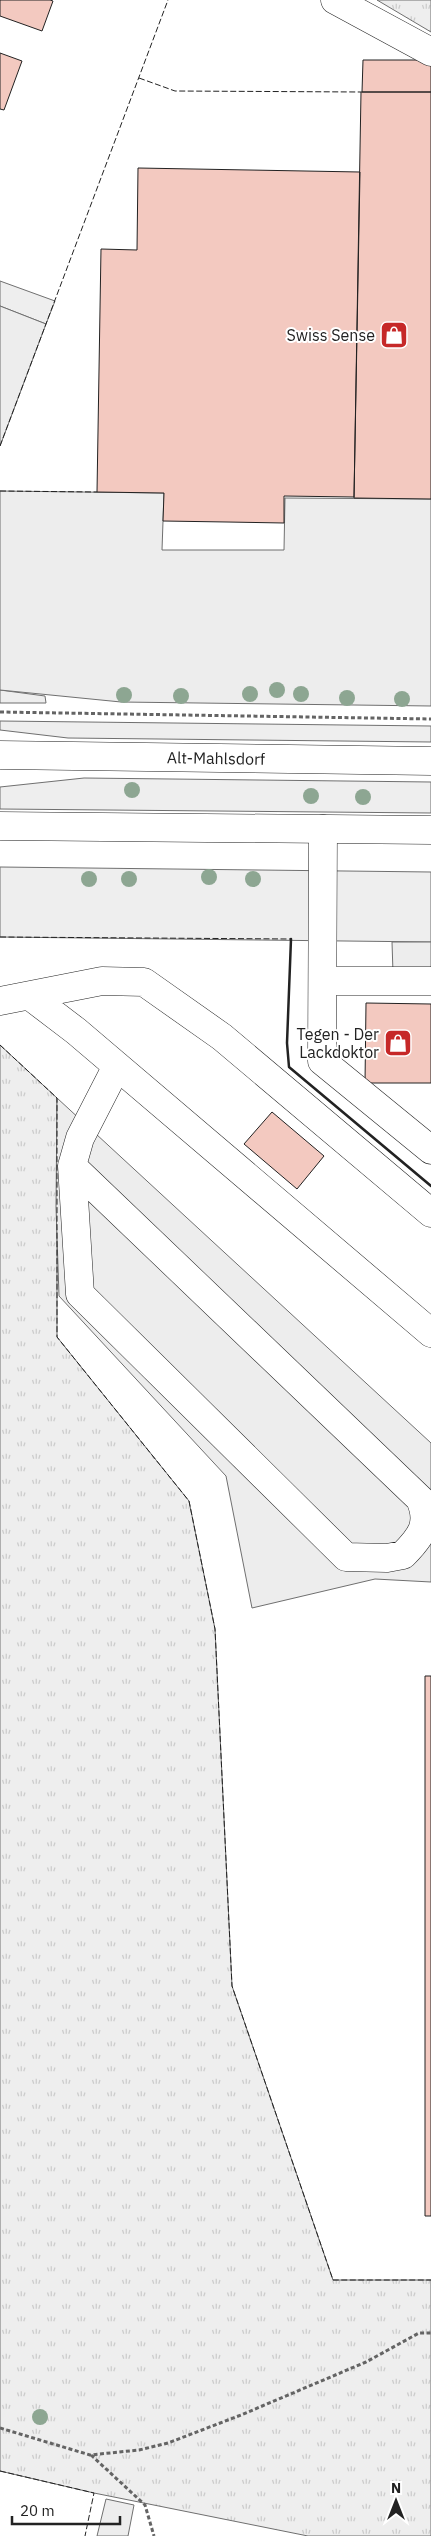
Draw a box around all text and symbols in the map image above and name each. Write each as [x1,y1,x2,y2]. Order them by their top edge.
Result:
shop icon: Swiss Sense [379,320,409,350]
place label: Swiss Sense [286,325,375,345]
street label: Alt-Mahlsdorf [167,747,265,769]
place label: Tegen - Der Lackdoktor [297,1024,379,1062]
shop icon: Tegen - Der Lackdoktor [383,1028,413,1058]
north arrow [371,2476,421,2526]
text: N [391,2479,401,2497]
scale bar [12,2494,120,2526]
text: 20 m [20,2501,55,2520]

